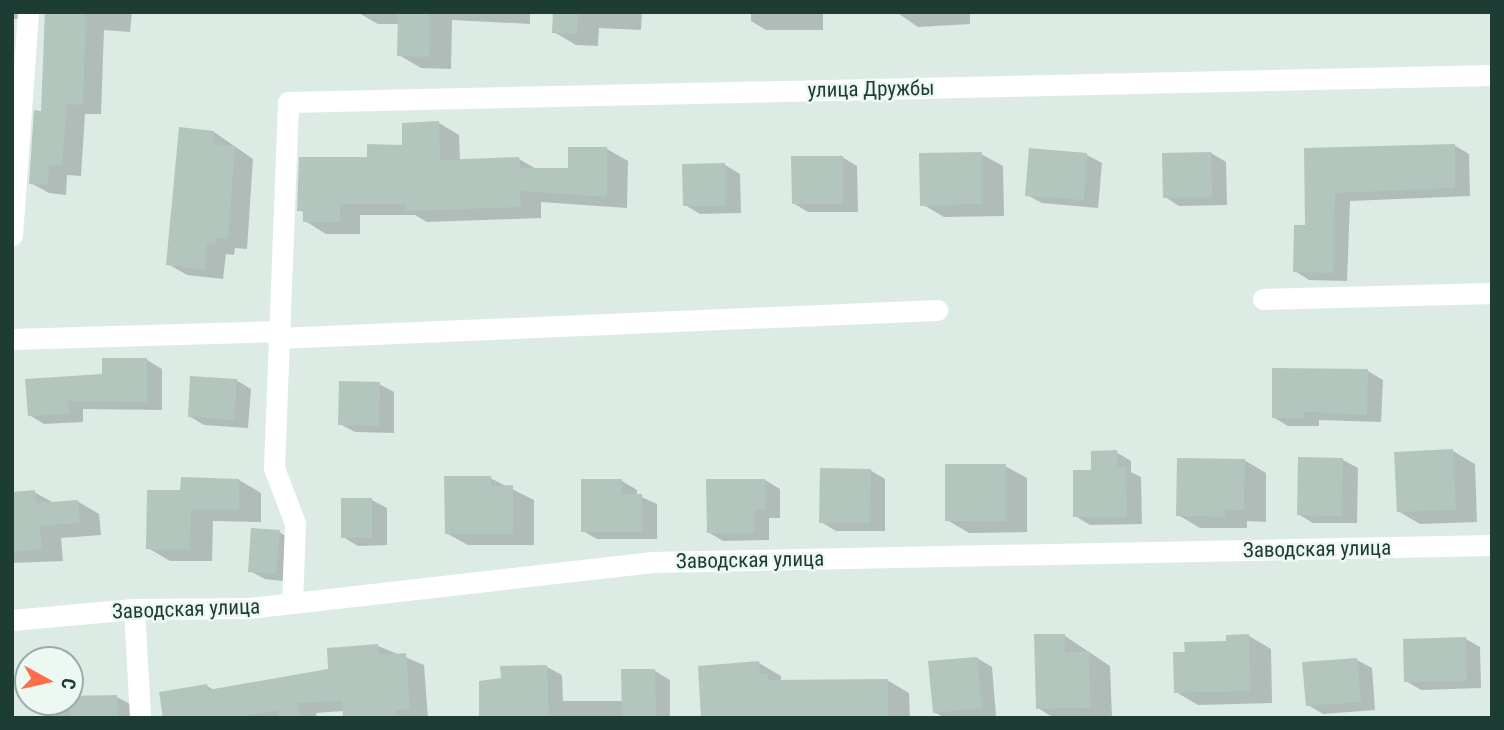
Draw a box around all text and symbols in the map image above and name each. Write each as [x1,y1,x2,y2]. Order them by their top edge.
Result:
street label: улица Дружбы [807,75,935,103]
street label: Заводская улица [1243,535,1391,563]
street label: Заводская улица [676,546,824,574]
street label: Заводская улица [112,594,260,624]
north arrow [14,646,84,716]
text: С [56,677,80,691]

